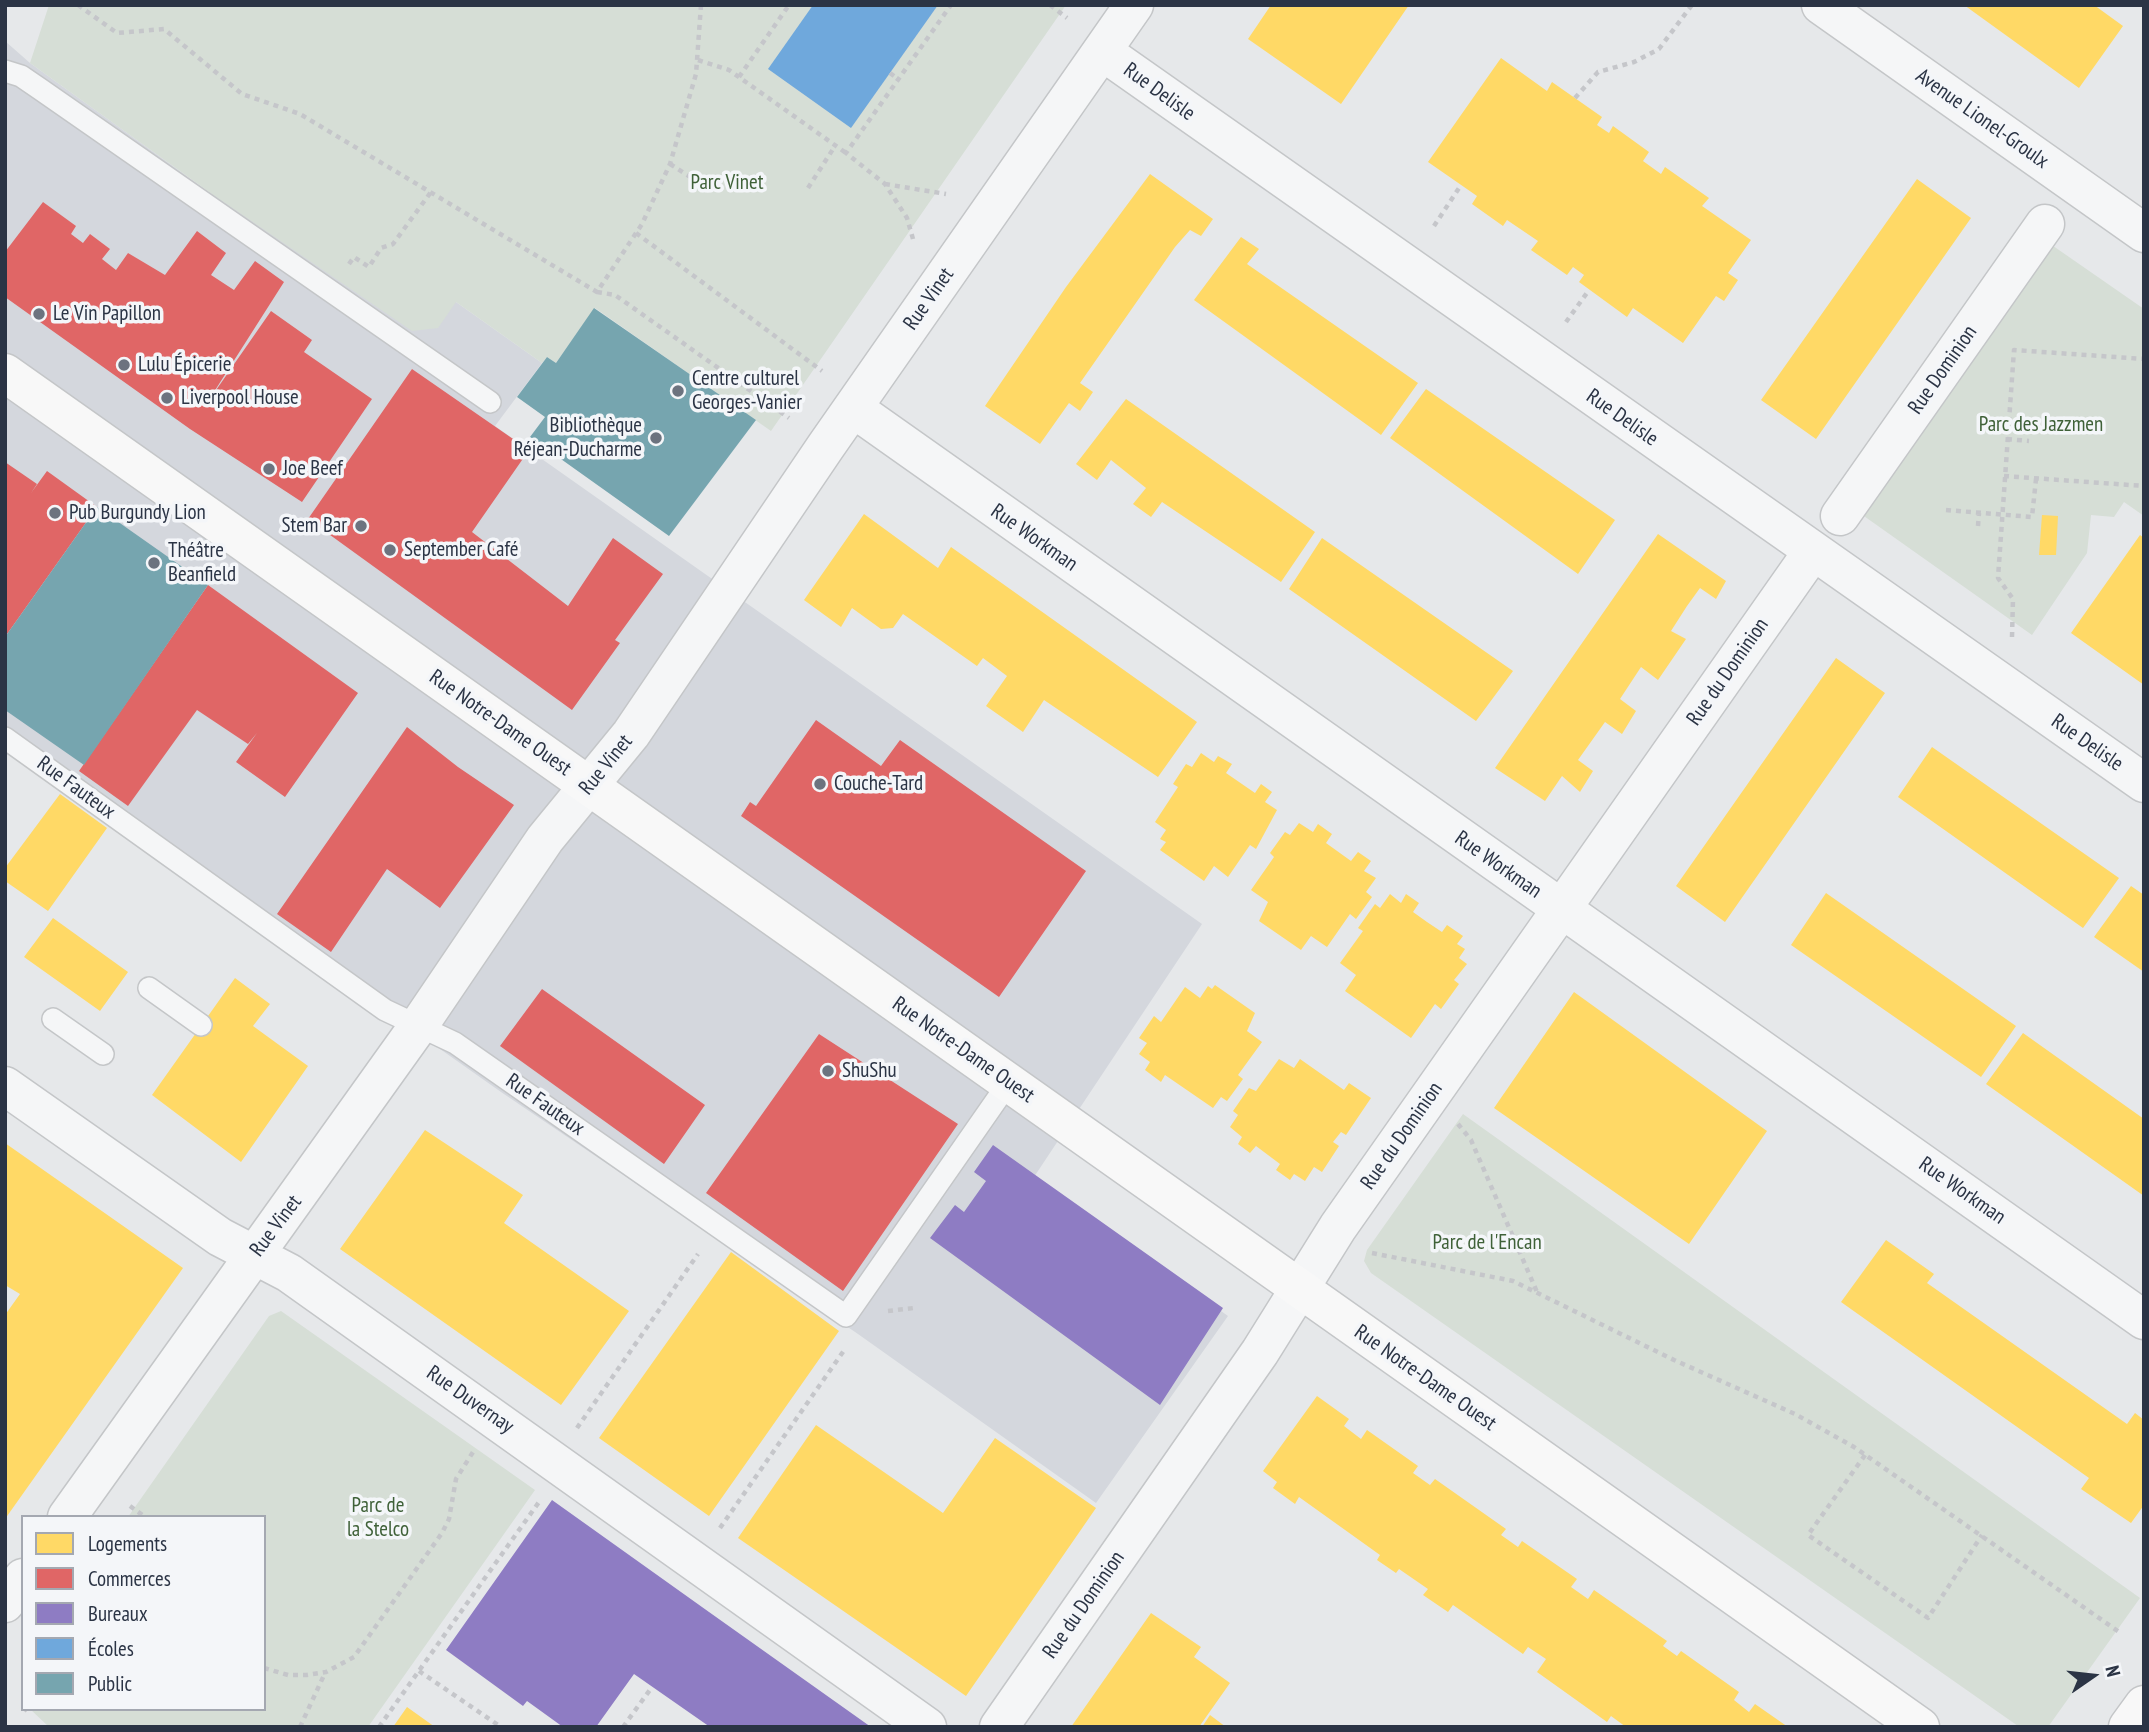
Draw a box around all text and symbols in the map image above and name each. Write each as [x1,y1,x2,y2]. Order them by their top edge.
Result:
street label: Rue Delisle [1118,58,1200,126]
street label: Avenue Lionel-Groulx [1911,64,2053,174]
park label: Parc Vinet [691,170,763,196]
street label: Rue Vinet [899,263,959,335]
place label: Le Vin Papillon [53,301,161,327]
marker: Le Vin Papillon [31,306,47,322]
street label: Rue Dominion [1903,321,1983,419]
place label: Lulu Épicerie [138,352,231,378]
marker: Lulu Épicerie [116,357,132,373]
place label: Centre culturel Georges-Vanier [692,366,802,416]
marker: Centre culturel Georges-Vanier [670,383,686,399]
street label: Rue Delisle [1581,384,1663,452]
place label: Liverpool House [181,385,299,411]
marker: Liverpool House [159,390,175,406]
park label: Parc des Jazzmen [1979,412,2103,438]
place label: Bibliothèque Réjean-Ducharme [514,413,642,463]
marker: Bibliothèque Réjean-Ducharme [648,430,664,446]
place label: Joe Beef [283,456,343,482]
marker: Joe Beef [261,461,277,477]
street label: Rue Workman [986,499,1082,577]
place label: Pub Burgundy Lion [69,500,206,526]
marker: Pub Burgundy Lion [47,505,63,521]
place label: Stem Bar [282,513,347,539]
marker: Stem Bar [353,518,369,534]
place label: September Café [404,537,518,563]
place label: Théâtre Beanfield [168,538,236,588]
marker: September Café [382,542,398,558]
marker: Théâtre Beanfield [146,555,162,571]
street label: Rue du Dominion [1682,613,1774,731]
street label: Rue Notre-Dame Ouest [424,665,576,781]
street label: Rue Delisle [2046,709,2128,777]
street label: Rue Vinet [574,730,638,800]
street label: Rue Fauteux [32,751,120,825]
place label: Couche-Tard [834,771,923,797]
marker: Couche-Tard [812,776,828,792]
street label: Rue Workman [1450,826,1546,904]
street label: Rue Notre-Dame Ouest [887,992,1039,1108]
place label: ShuShu [842,1058,897,1084]
marker: ShuShu [820,1063,836,1079]
street label: Rue Fauteux [501,1069,589,1141]
street label: Rue du Dominion [1356,1077,1448,1195]
street label: Rue Workman [1914,1152,2010,1230]
street label: Rue Vinet [245,1190,307,1262]
park label: Parc de l'Encan [1432,1230,1542,1256]
street label: Rue Notre-Dame Ouest [1349,1320,1501,1436]
street label: Rue Duvernay [422,1361,518,1439]
park label: Parc de la Stelco [347,1493,409,1543]
legend [21,1515,266,1711]
text: Logements [88,1530,167,1557]
street label: Rue du Dominion [1038,1546,1130,1664]
text: Commerces [88,1565,171,1592]
text: Bureaux [88,1600,148,1627]
text: Écoles [88,1635,134,1662]
north arrow [2058,1641,2128,1711]
text: N [2100,1663,2126,1679]
text: Public [88,1670,132,1697]

